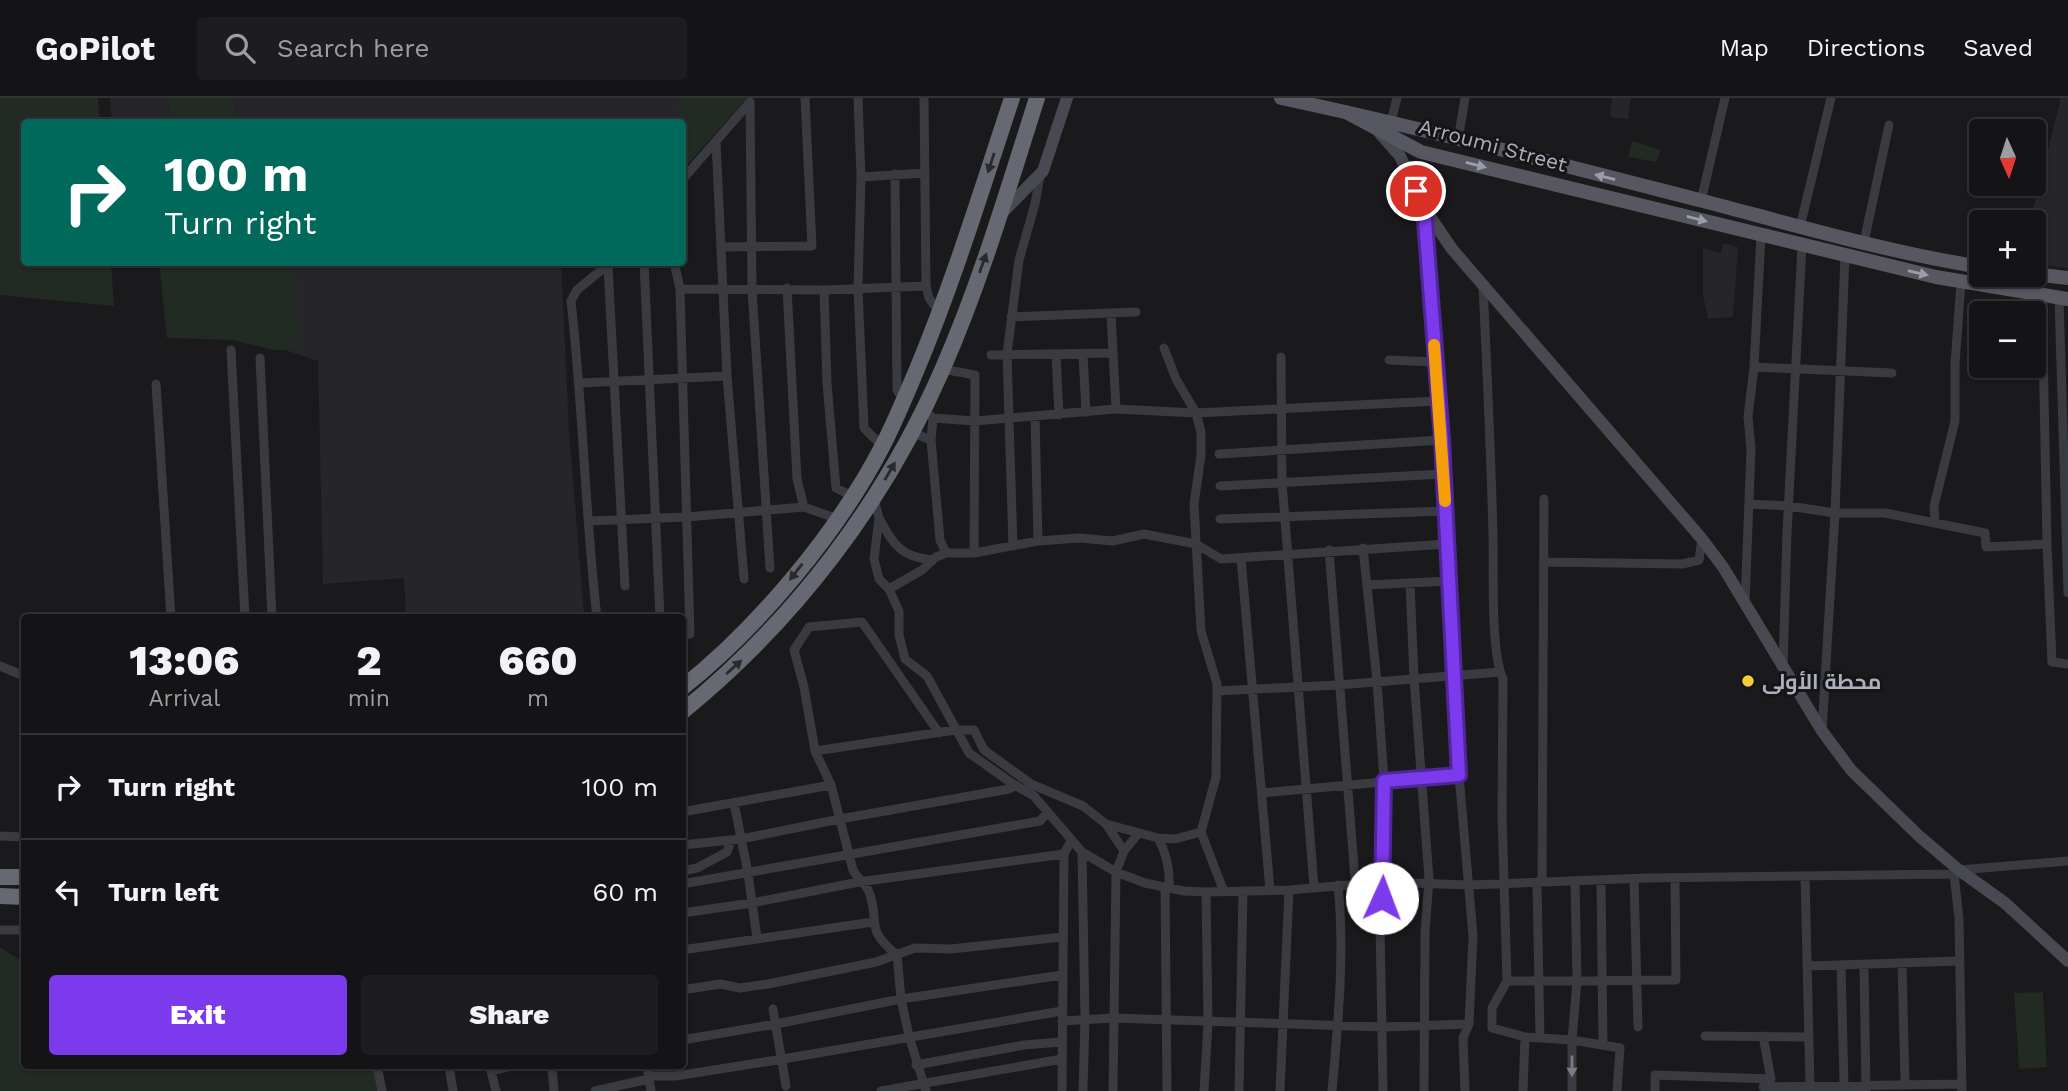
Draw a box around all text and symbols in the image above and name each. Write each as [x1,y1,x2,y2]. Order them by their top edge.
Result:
search box [197,17,687,80]
text: GoPilot [35,29,155,68]
icon: search [221,29,259,67]
text: Search here [277,33,429,63]
text: Map [1720,34,1769,62]
text: Directions [1807,34,1925,62]
text: Saved [1963,34,2033,62]
street label: Arroumi Street [1416,113,1570,177]
north arrow [1969,119,2046,196]
map controls [1969,119,2046,378]
text: 100 m [164,145,308,203]
icon: right [49,147,140,238]
one-way arrow [985,153,996,174]
one-way arrow [1465,160,1487,171]
pin [1386,161,1446,221]
one-way arrow [1594,171,1616,182]
icon: arrive [1397,172,1435,210]
text: Turn right [164,204,316,242]
button: + [1969,210,2046,287]
one-way arrow [1686,214,1708,225]
one-way arrow [978,253,989,274]
one-way arrow [1907,268,1929,279]
button: − [1969,301,2046,378]
one-way arrow [884,461,896,480]
one-way arrow [789,564,804,581]
text: 13:06 [129,636,239,685]
text: 2 [356,636,381,685]
text: 660 [498,636,578,685]
one-way arrow [725,659,743,675]
place label: محطة الأولى [1762,669,1881,695]
marker: محطة الأولى [1740,673,1756,689]
text: Arrival [148,685,220,712]
text: min [348,685,390,712]
text: m [527,685,549,712]
icon: right [49,768,87,806]
text: Turn right [108,772,235,802]
text: 100 m [582,772,658,802]
position arrow [1345,861,1419,935]
icon: left [49,873,87,911]
text: Turn left [108,877,219,907]
text: 60 m [592,877,658,907]
button: Exit [49,975,347,1055]
button: Share [361,975,658,1055]
one-way arrow [1566,1055,1578,1077]

